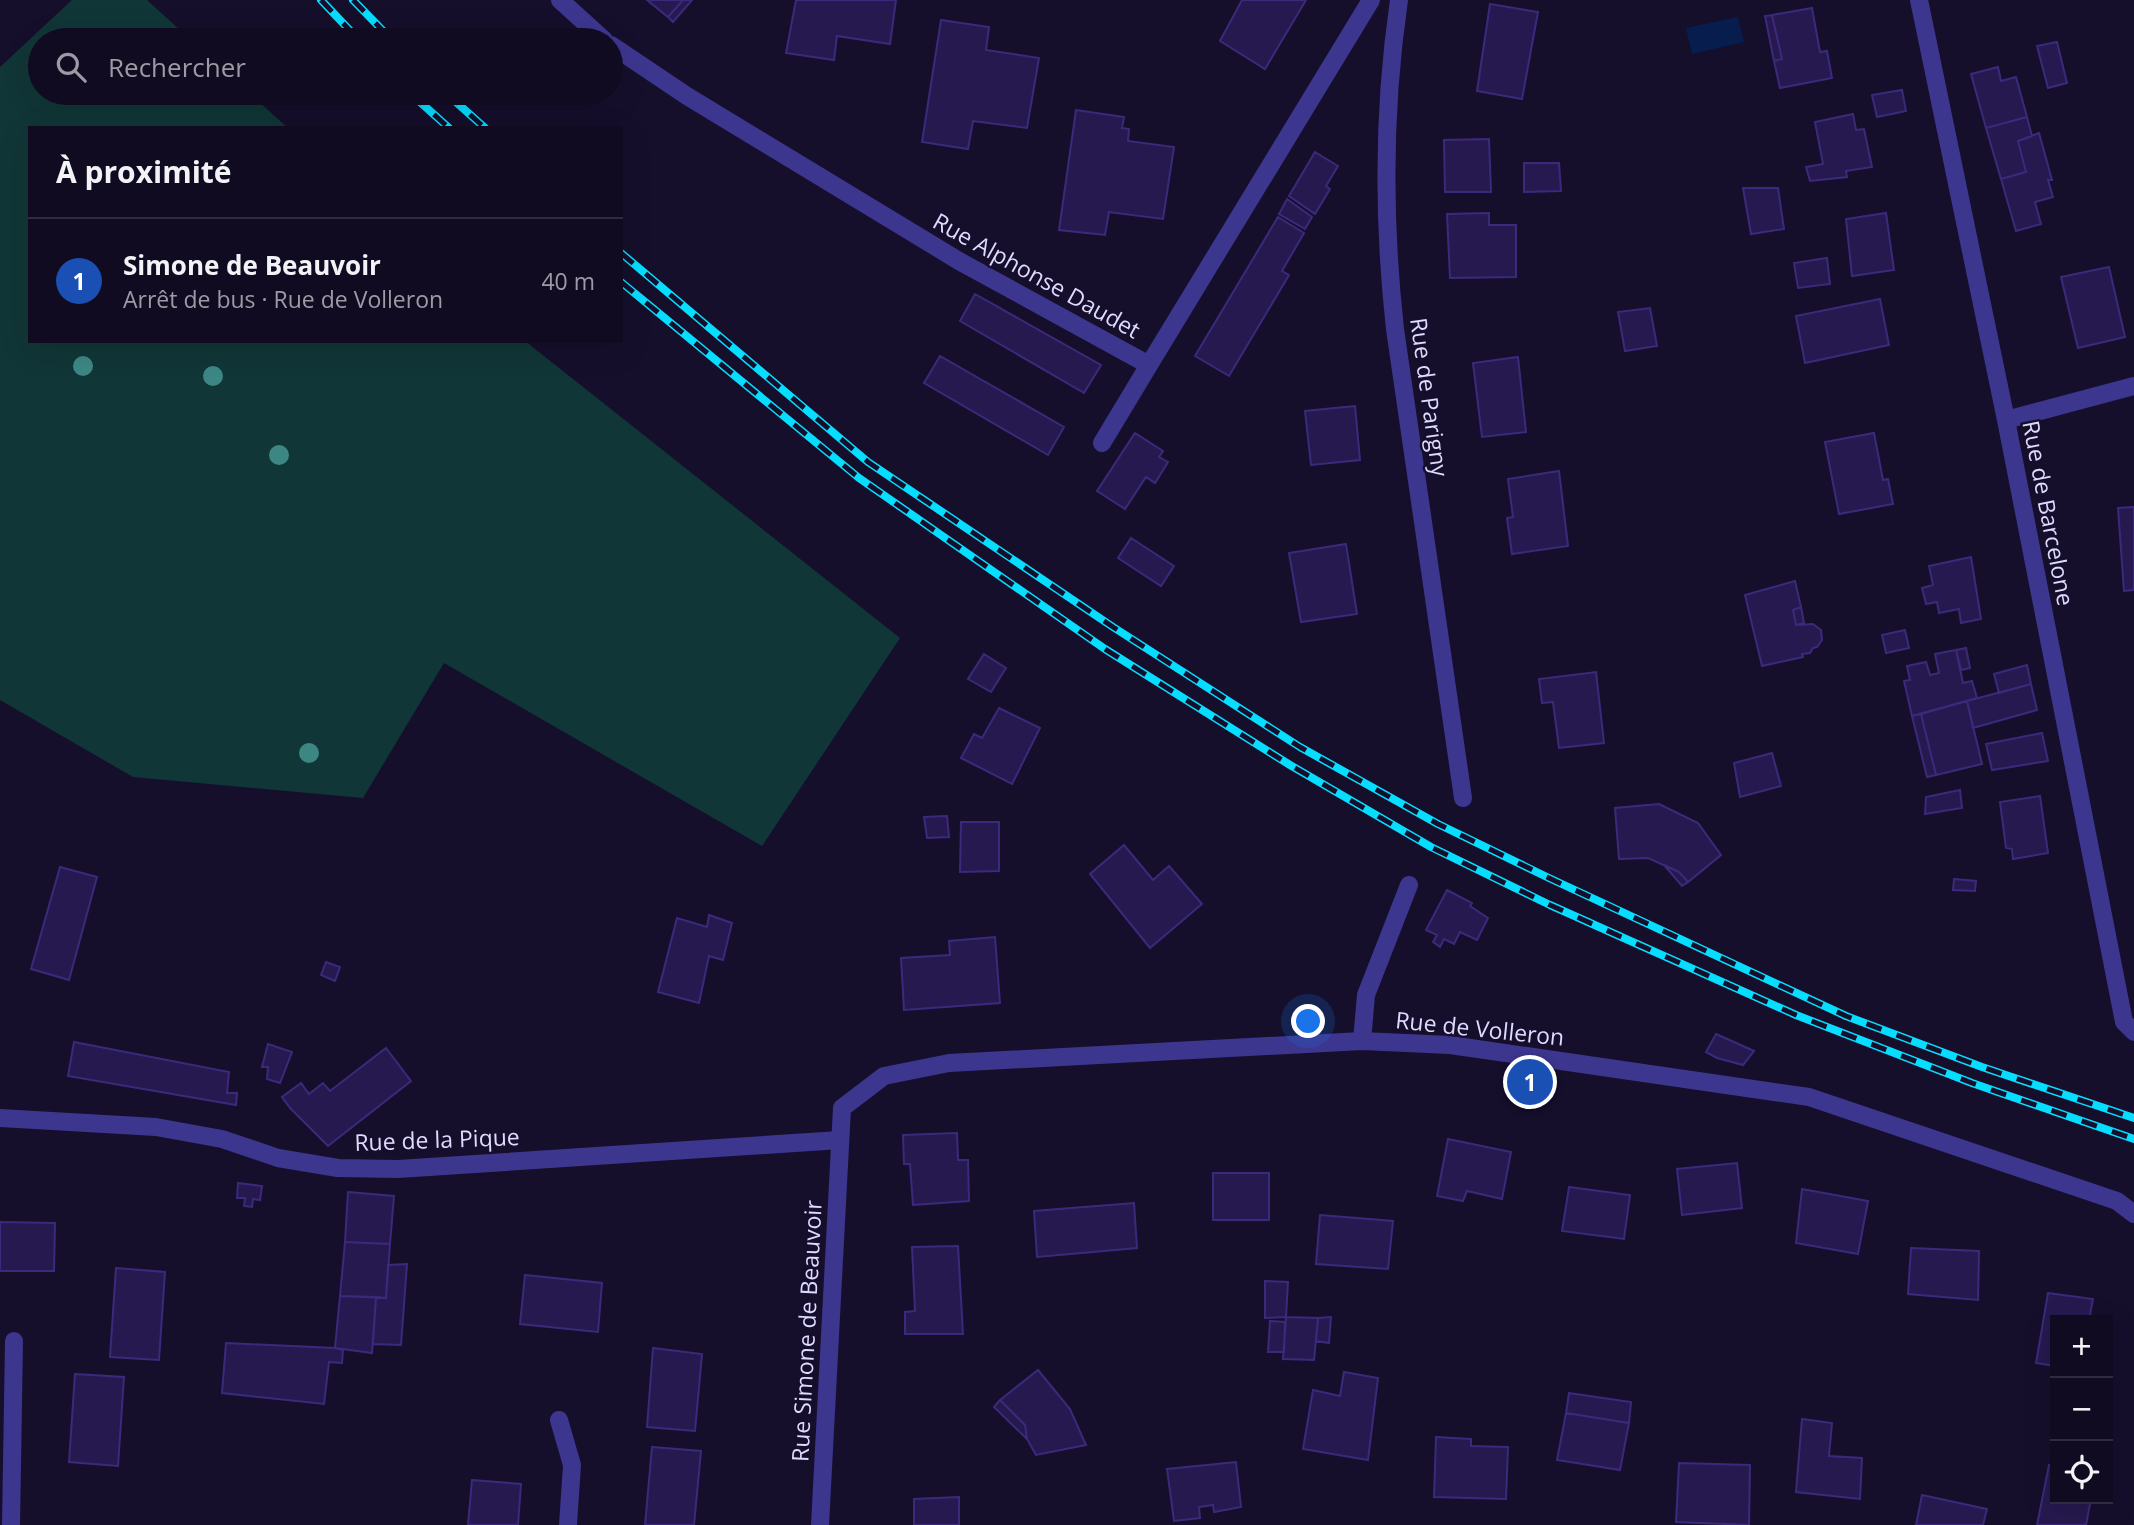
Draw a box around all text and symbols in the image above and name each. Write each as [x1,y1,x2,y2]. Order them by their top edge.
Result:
search box [28,28,623,105]
icon: search [52,48,90,86]
text: Rechercher [108,49,246,85]
text: À proximité [56,151,232,192]
street label: Rue Alphonse Daudet [928,205,1146,345]
text: Simone de Beauvoir [123,247,381,283]
text: 1 [72,265,86,297]
text: 40 m [541,265,595,297]
text: Arrêt de bus · Rue de Volleron [123,283,443,315]
street label: Rue de Parigny [1403,316,1457,479]
street label: Rue de Barcelone [2015,418,2083,608]
street label: Rue de Volleron [1394,1003,1566,1053]
your location [1291,1004,1325,1038]
pin: 1 [1507,1056,1553,1108]
street label: Rue de la Pique [354,1120,520,1158]
street label: Rue Simone de Beauvoir [783,1199,829,1463]
map controls [2050,1315,2113,1504]
button: + [2050,1315,2113,1378]
button: − [2050,1378,2113,1441]
button: locate [2050,1441,2113,1504]

